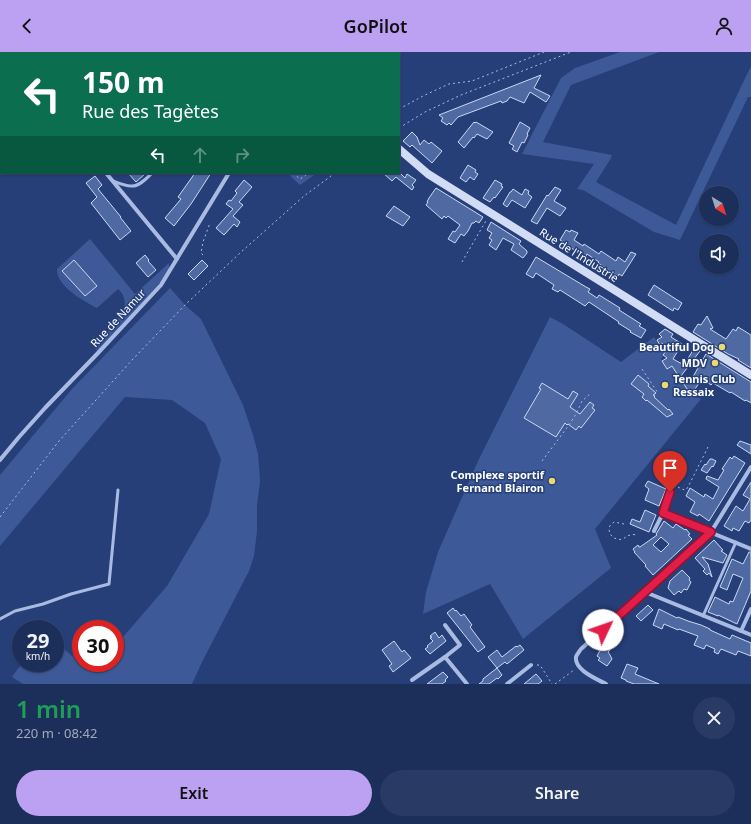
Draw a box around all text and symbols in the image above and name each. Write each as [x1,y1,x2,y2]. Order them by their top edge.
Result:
text: GoPilot [344,14,407,38]
icon: back [16,15,38,37]
icon: person [713,15,735,37]
text: 150 m [82,63,165,101]
icon: left [16,68,68,120]
text: Rue des Tagètes [82,99,219,123]
icon: left [147,144,169,166]
icon: ahead [189,144,211,166]
icon: right [231,144,253,166]
north arrow [699,186,739,226]
map controls [699,186,739,274]
street label: Rue de l'Industrie [537,224,622,285]
button: sound [699,234,739,274]
street label: Rue de Namur [87,285,149,350]
place label: Beautiful Dog [639,339,714,354]
marker: Beautiful Dog [717,342,727,352]
place label: MDV [682,355,708,370]
marker: MDV [710,358,720,368]
place label: Tennis Club Ressaix [673,371,736,399]
marker: Tennis Club Ressaix [660,380,670,390]
pin [653,451,687,492]
icon: arrive [659,457,681,479]
place label: Complexe sportif Fernand Blairon [451,467,545,495]
marker: Complexe sportif Fernand Blairon [547,476,557,486]
position arrow [582,609,624,651]
speed limit sign: 30 [72,620,124,672]
text: 29 [27,627,49,654]
text: km/h [26,649,50,663]
text: 1 min [16,692,81,725]
button: close [693,697,735,739]
text: 220 m · 08:42 [16,724,97,742]
button: Exit [16,770,372,816]
button: Share [380,770,735,816]

